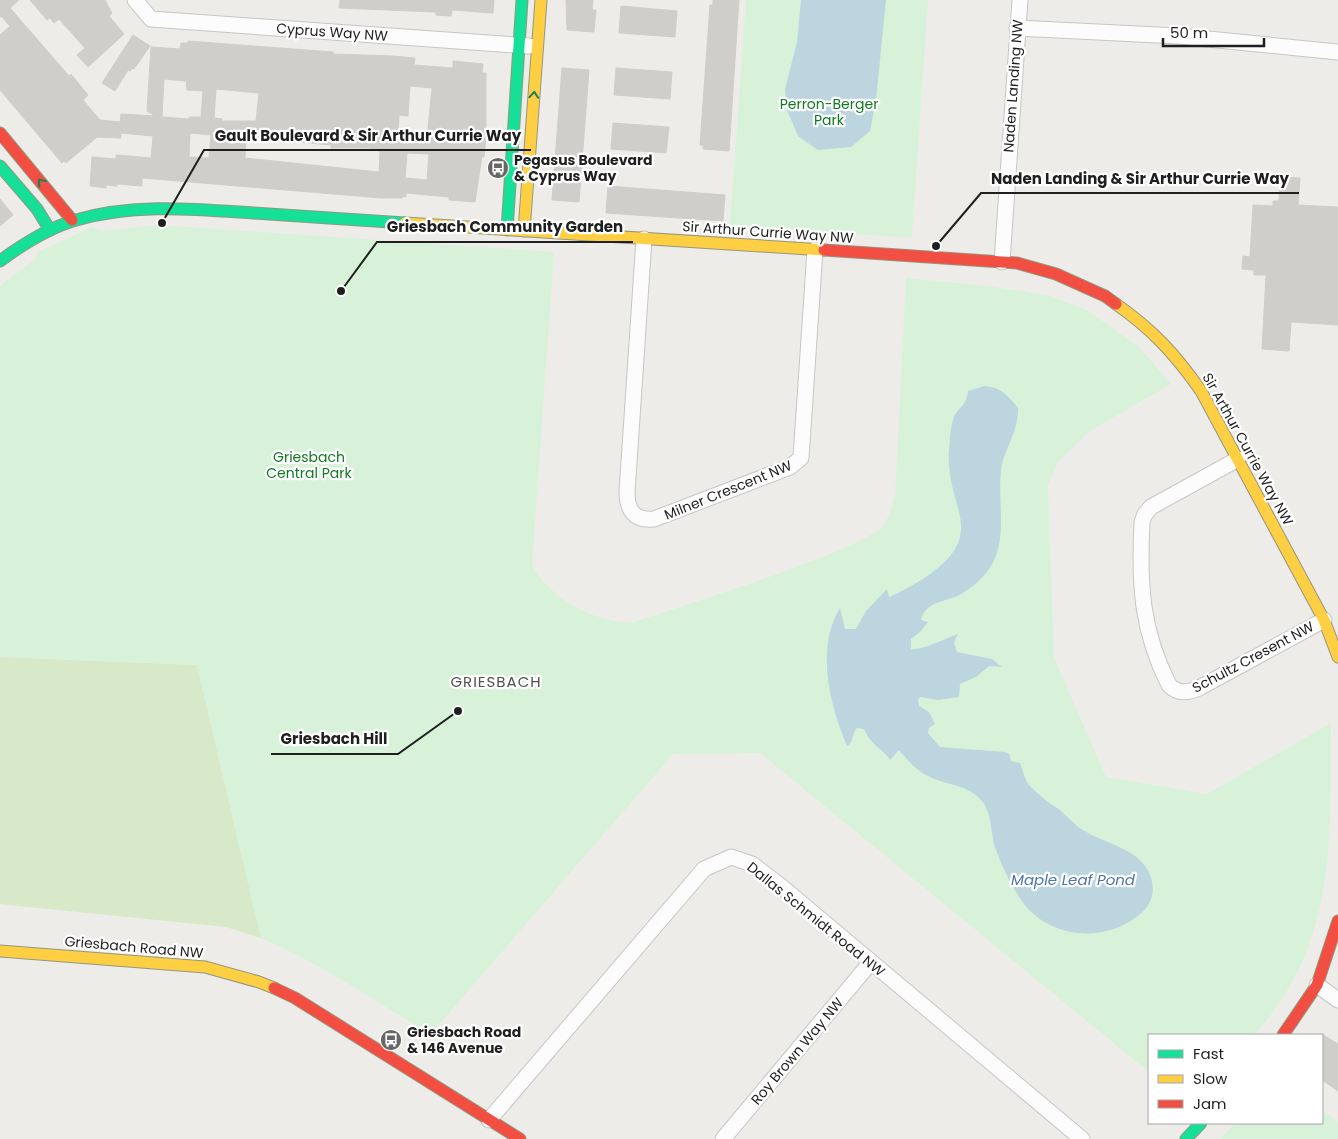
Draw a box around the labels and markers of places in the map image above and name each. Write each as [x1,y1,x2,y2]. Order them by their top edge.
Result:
callout: Gault Boulevard & Sir Arthur Currie Way [204,120,531,150]
place label: Pegasus Boulevard & Cyprus Way [514,150,653,186]
bus stop icon: Pegasus Boulevard & Cyprus Way [486,156,510,180]
callout: Naden Landing & Sir Arthur Currie Way [981,163,1299,193]
callout: Griesbach Community Garden [377,212,633,242]
callout: Griesbach Hill [271,724,398,754]
place label: Griesbach Road & 146 Avenue [407,1022,521,1058]
bus stop icon: Griesbach Road & 146 Avenue [379,1028,403,1052]

